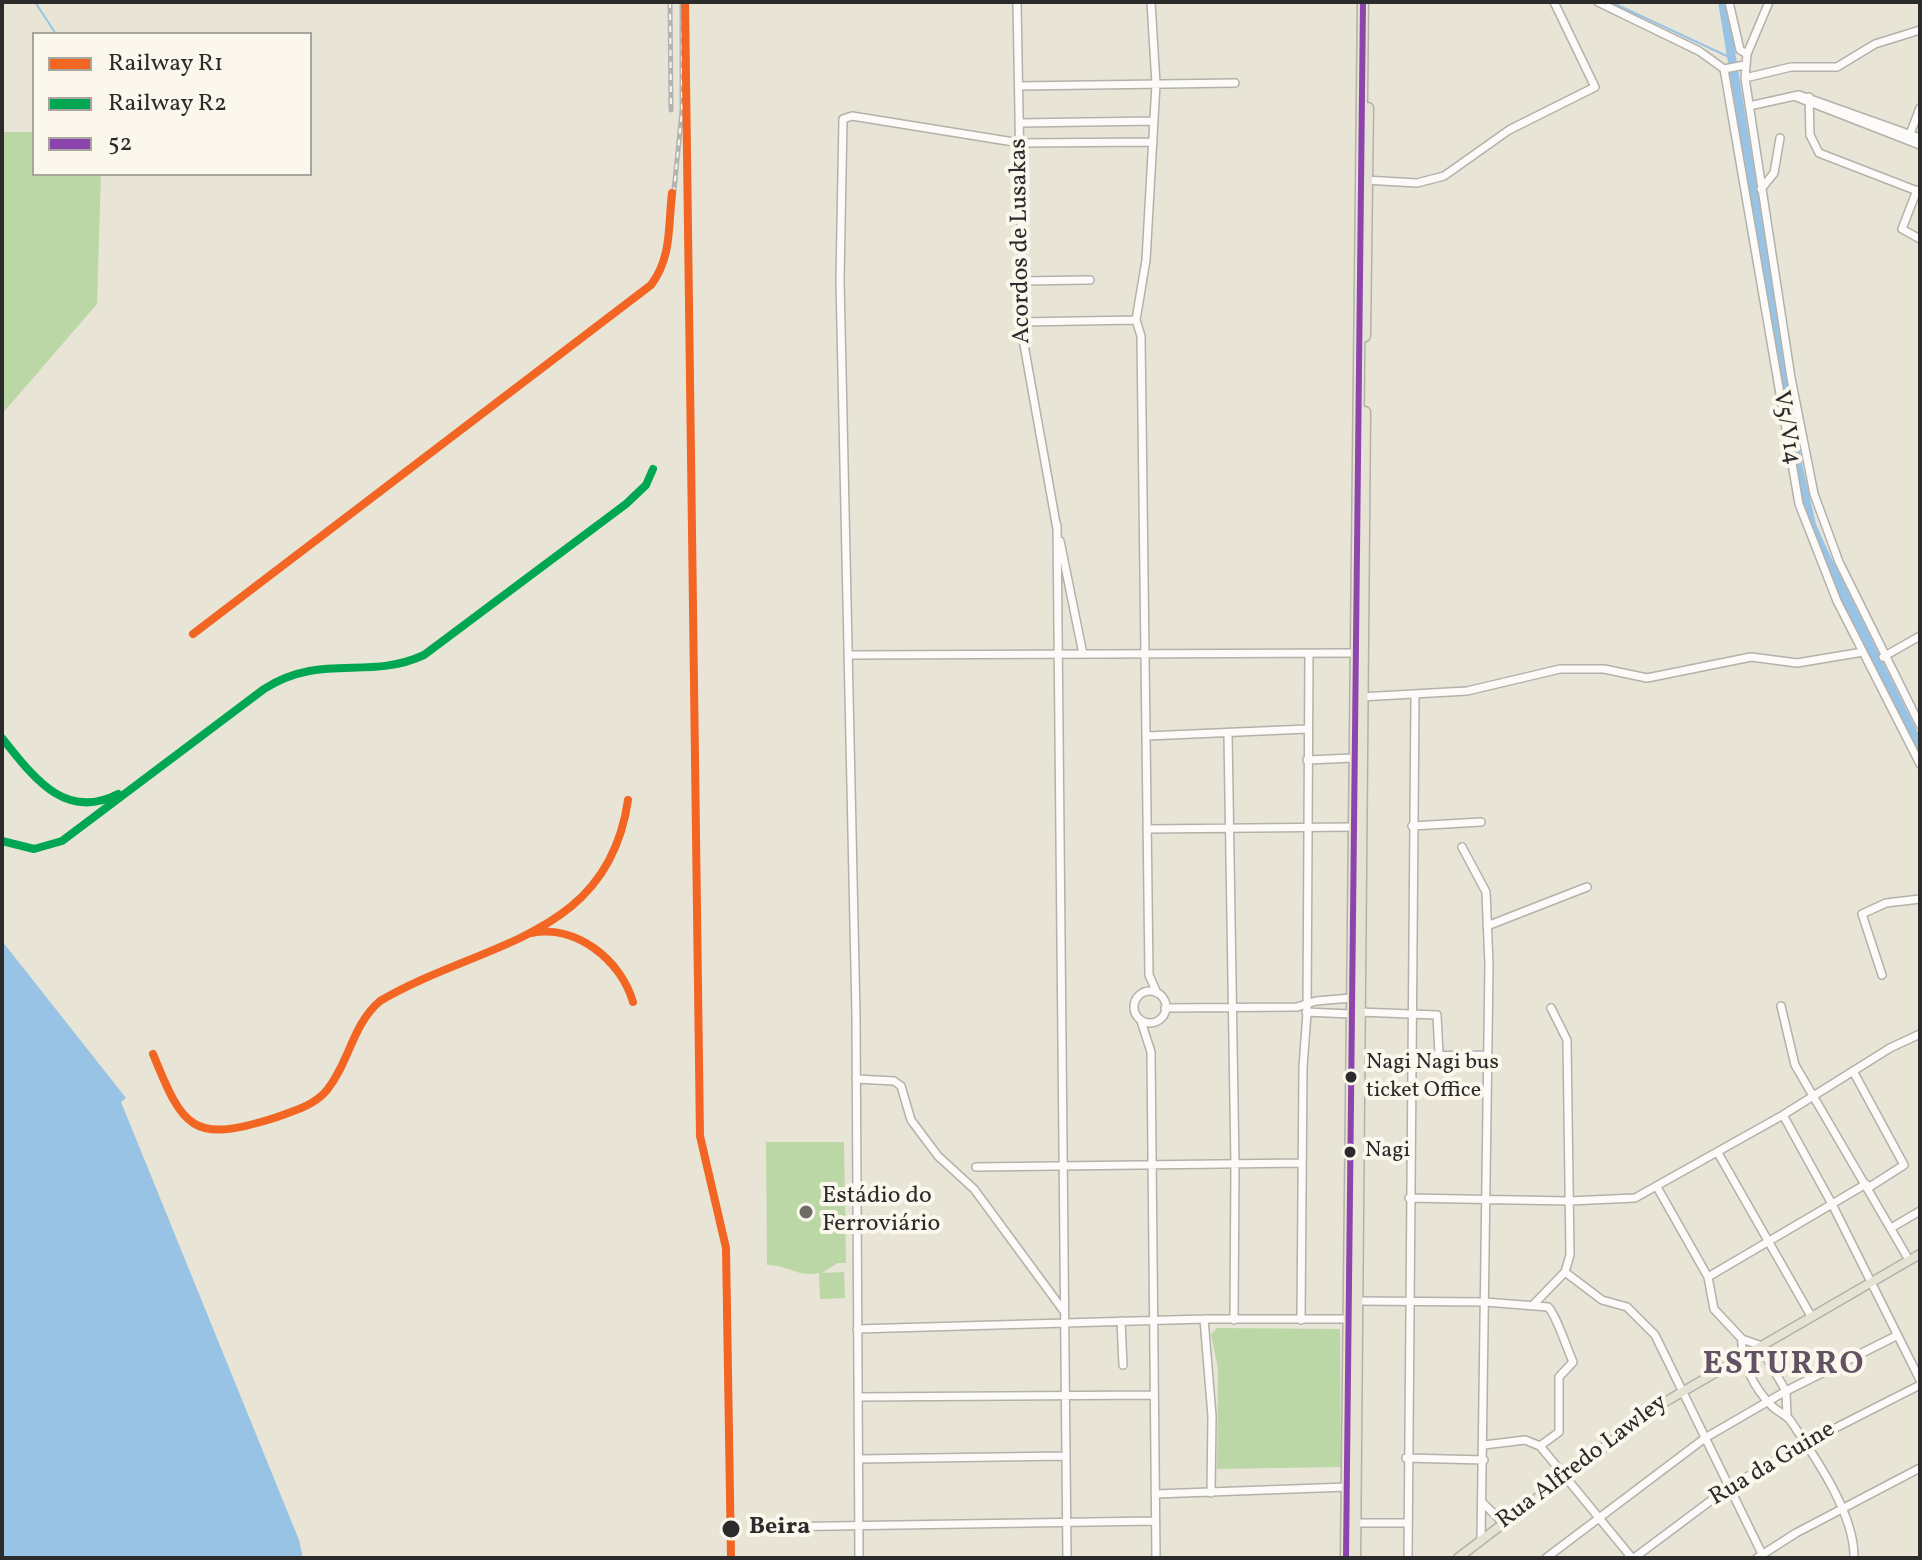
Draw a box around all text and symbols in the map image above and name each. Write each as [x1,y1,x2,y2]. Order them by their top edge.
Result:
legend [32,32,312,176]
text: Railway R1 [108,47,223,81]
text: Railway R2 [108,87,227,121]
text: 52 [108,127,132,161]
street label: Acordos de Lusakas [1006,138,1038,344]
street label: V5/V14 [1764,389,1806,467]
place label: Nagi Nagi bus ticket Office [1366,1051,1499,1102]
marker: Nagi Nagi bus ticket Office [1343,1069,1359,1085]
place label: Nagi [1365,1139,1410,1165]
marker: Nagi [1342,1144,1358,1160]
place label: Estádio do Ferroviário [822,1184,940,1240]
marker: Estádio do Ferroviário [797,1203,815,1221]
district label: ESTURRO [1703,1348,1865,1386]
street label: Rua Alfredo Lawley [1492,1389,1674,1537]
street label: Rua da Guine [1705,1416,1841,1514]
place label: Beira [749,1515,810,1543]
marker: Beira [720,1518,742,1540]

